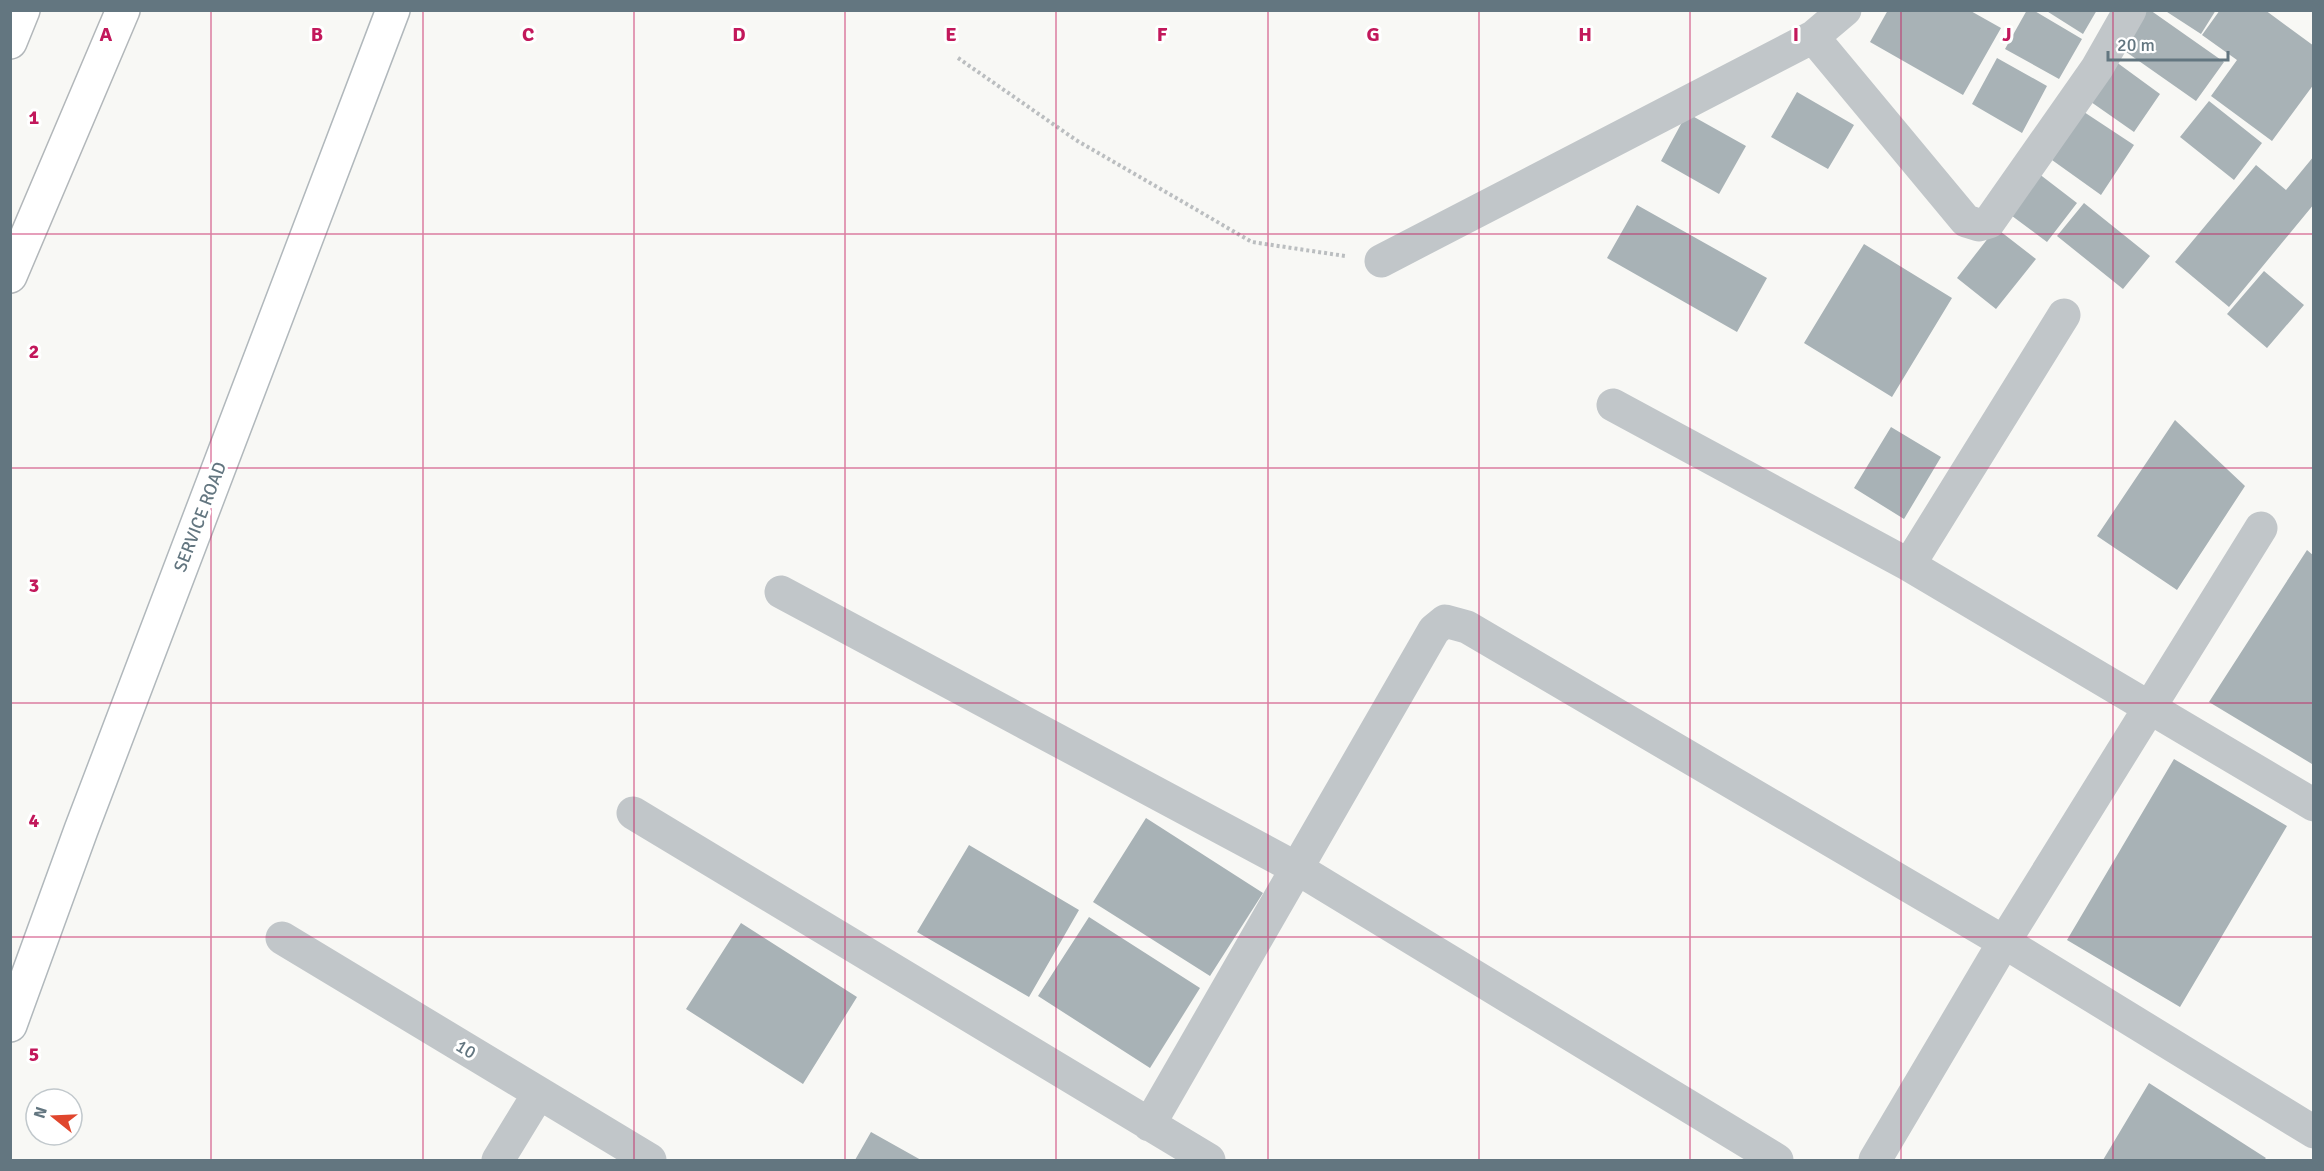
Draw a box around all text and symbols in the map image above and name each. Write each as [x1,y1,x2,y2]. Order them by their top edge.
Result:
text: A [100,22,113,47]
text: B [311,22,323,47]
text: C [522,22,534,47]
text: D [732,22,746,47]
text: E [945,22,957,47]
text: F [1157,22,1168,47]
text: G [1366,22,1380,47]
text: H [1578,22,1592,47]
text: I [1793,22,1799,47]
text: J [2002,22,2012,47]
scale bar [2108,24,2228,62]
text: 20 m [2117,34,2155,56]
text: 1 [29,105,40,130]
text: 2 [29,339,39,364]
street label: SERVICE ROAD [169,459,231,575]
text: 3 [29,573,39,598]
text: 4 [29,808,40,833]
street label: 10 [452,1035,480,1063]
text: 5 [29,1042,39,1067]
north arrow [24,1087,84,1147]
text: N [29,1104,52,1121]

